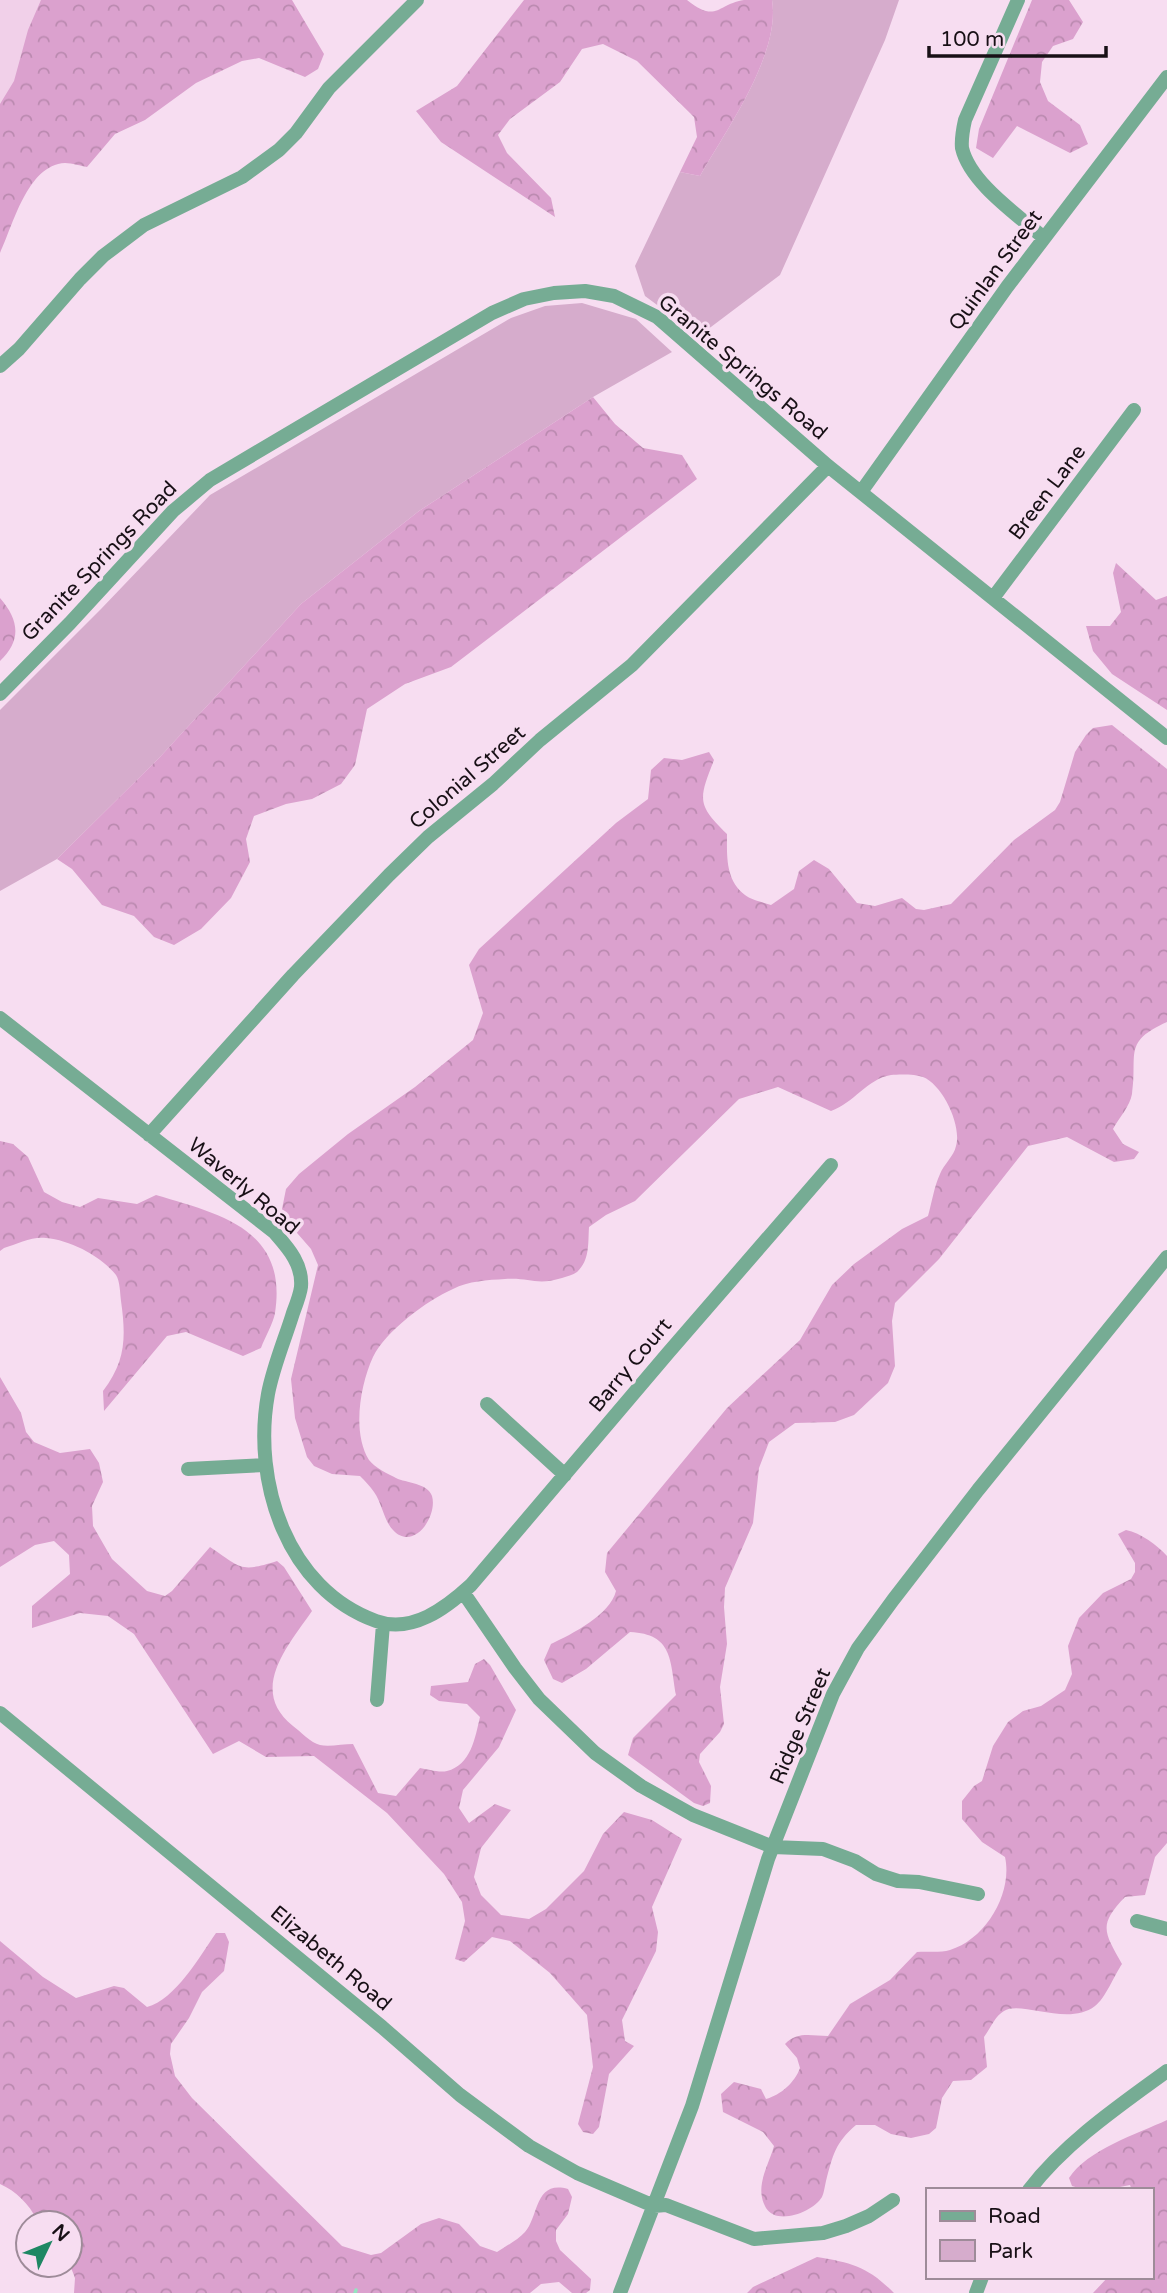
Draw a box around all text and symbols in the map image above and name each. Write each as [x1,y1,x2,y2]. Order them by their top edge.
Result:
scale bar [929,14,1106,58]
text: 100 m [940,27,1004,52]
street label: Quinlan Street [943,205,1048,335]
street label: Granite Springs Road [653,289,832,445]
street label: Breen Lane [1003,440,1091,545]
street label: Granite Springs Road [17,476,182,647]
street label: Colonial Street [404,720,530,835]
street label: Waverly Road [183,1133,304,1240]
street label: Barry Court [584,1313,677,1417]
street label: Ridge Street [765,1664,836,1788]
street label: Elizabeth Road [265,1901,396,2016]
legend [926,2188,1153,2279]
text: Road [988,2204,1041,2229]
north arrow [14,2209,84,2279]
text: N [47,2220,74,2246]
text: Park [988,2239,1033,2264]

